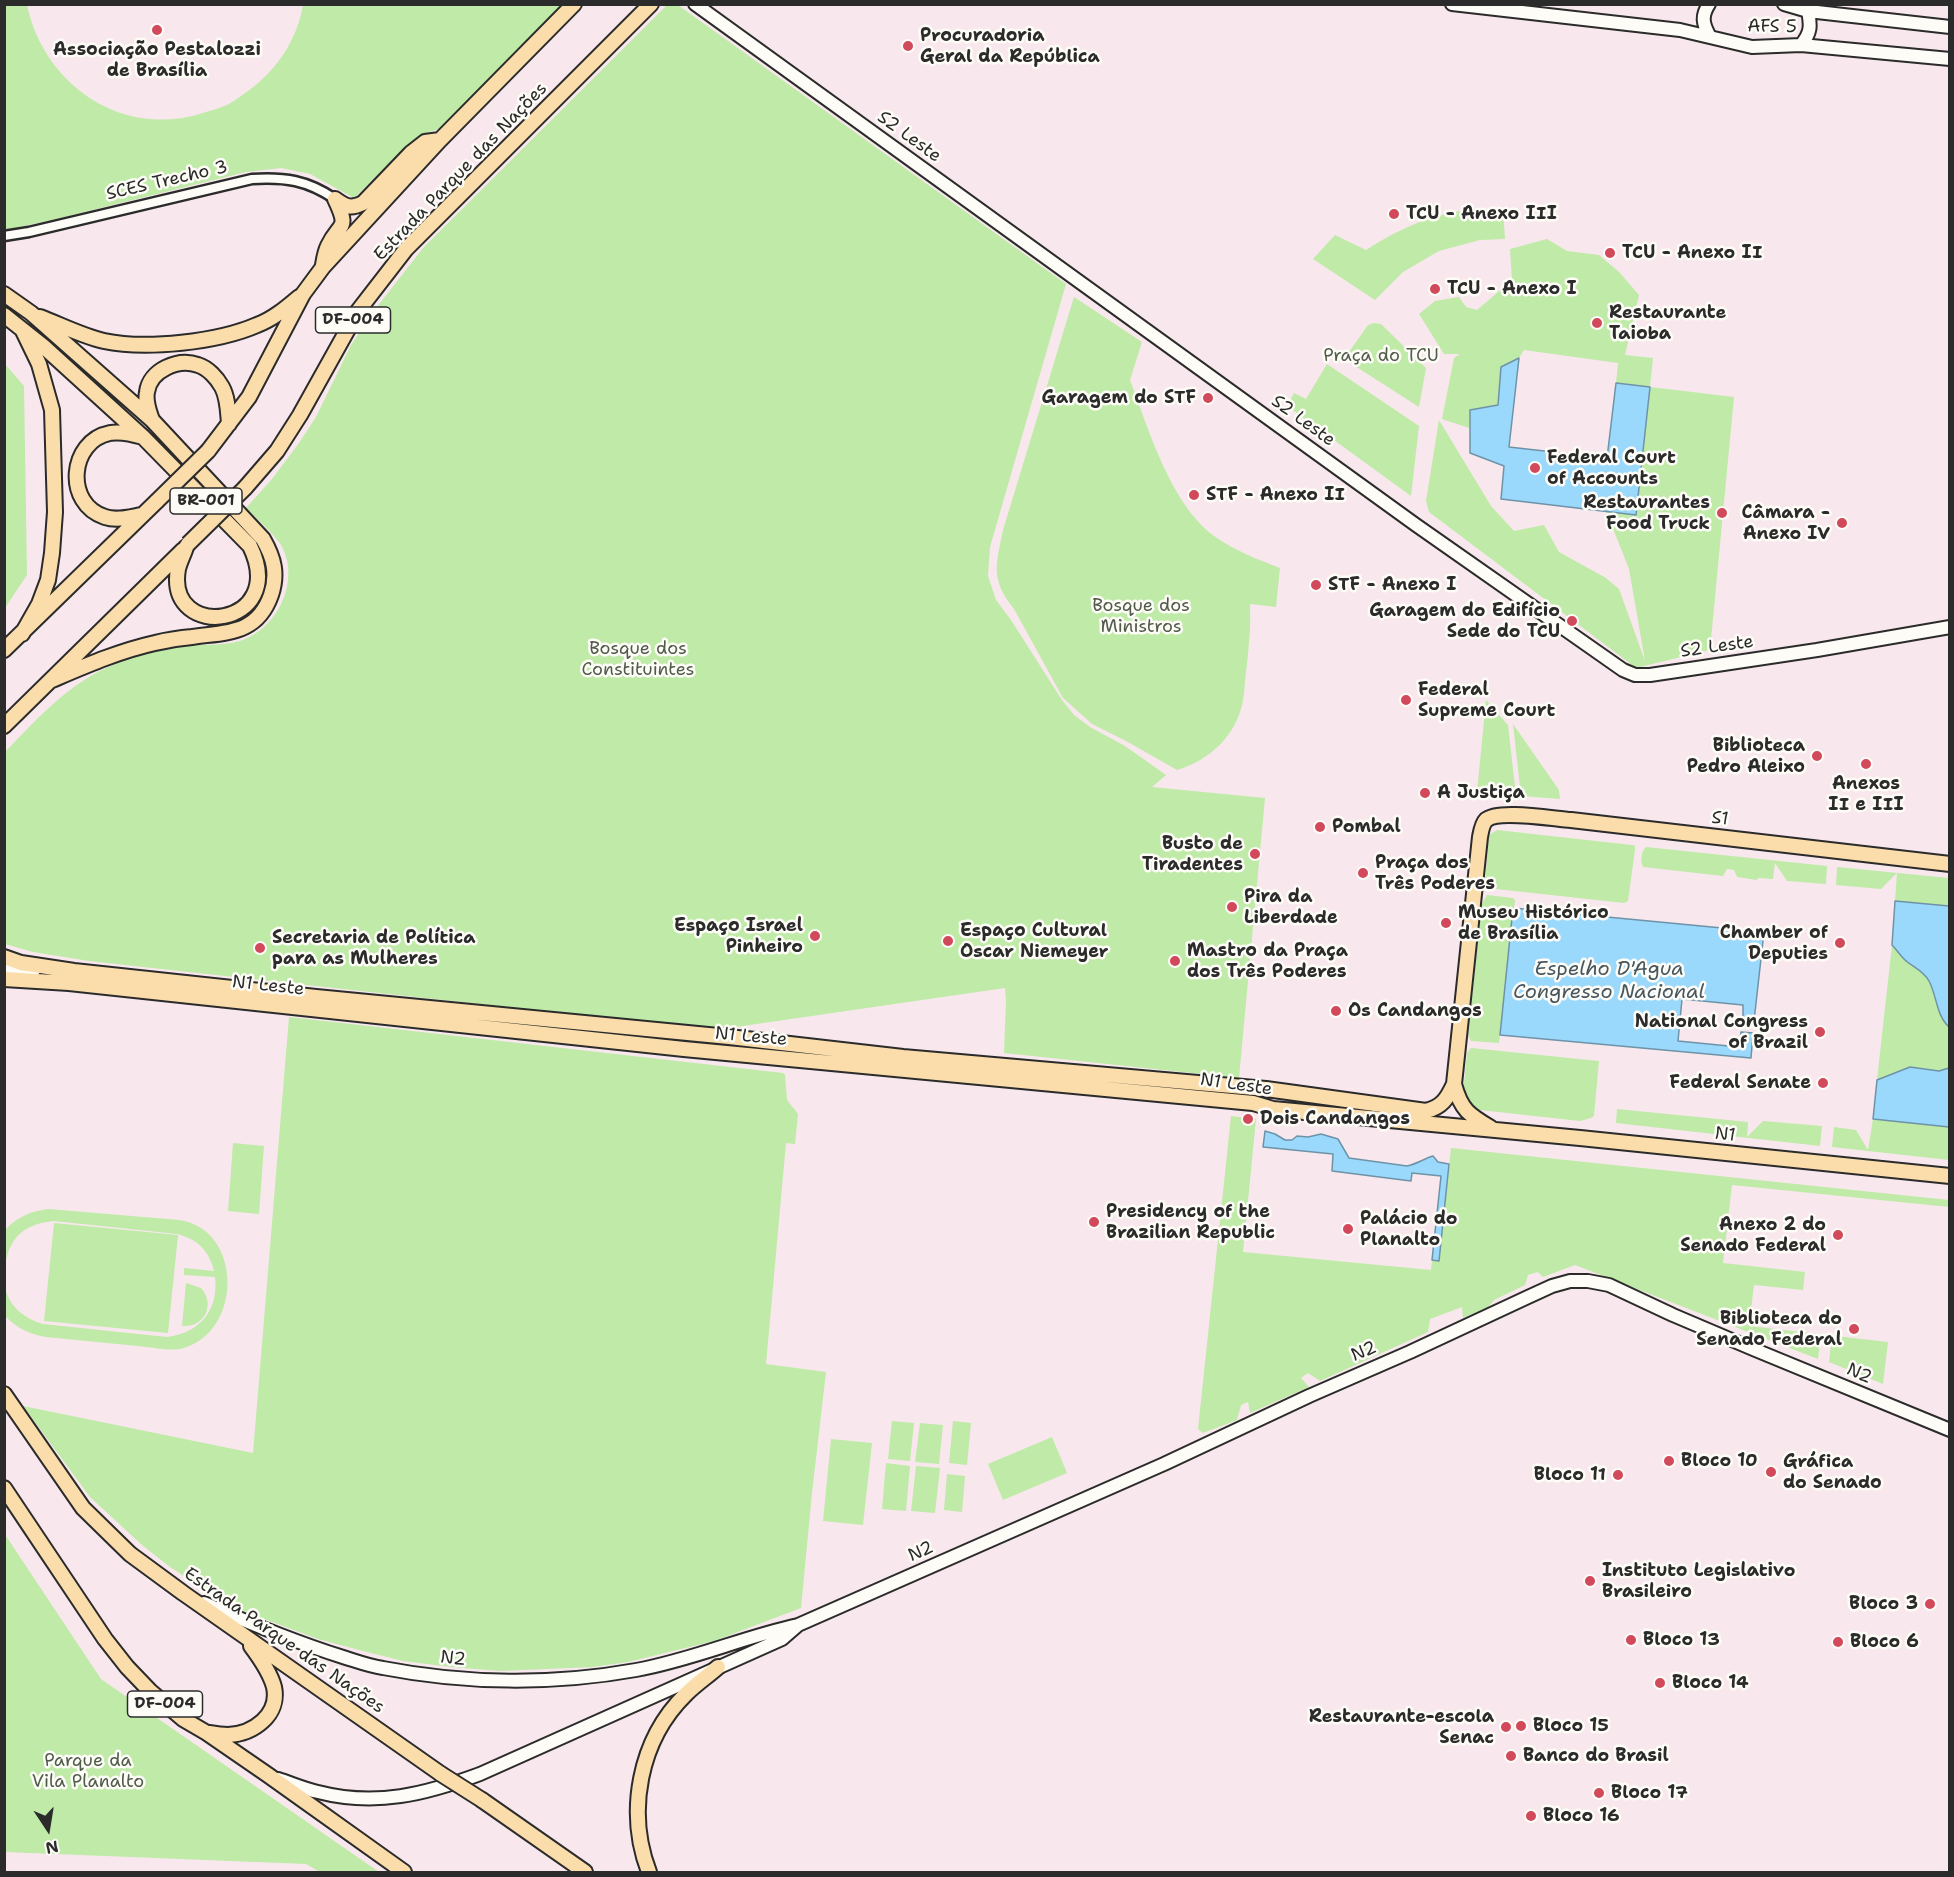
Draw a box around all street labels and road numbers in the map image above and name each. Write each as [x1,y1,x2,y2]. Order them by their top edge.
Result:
street label: AFS 5 [1747,16,1797,38]
street label: Estrada Parque das Nações [370,78,552,266]
street label: S2 Leste [873,107,945,167]
street label: SCES Trecho 3 [104,157,230,205]
road number: DF-004 [316,307,391,333]
street label: S2 Leste [1267,391,1339,451]
road number: BR-001 [170,488,242,514]
street label: S2 Leste [1679,631,1755,663]
street label: S1 [1710,807,1730,831]
street label: N1 Leste [231,971,305,1001]
street label: N1 Leste [714,1023,788,1051]
street label: N1 Leste [1199,1069,1273,1101]
street label: N1 [1713,1123,1737,1147]
street label: N2 [1348,1337,1380,1367]
street label: N2 [1843,1359,1875,1389]
street label: N2 [905,1537,937,1567]
street label: Estrada Parque das Nações [180,1563,388,1719]
street label: N2 [439,1647,467,1671]
road number: DF-004 [128,1691,202,1717]

